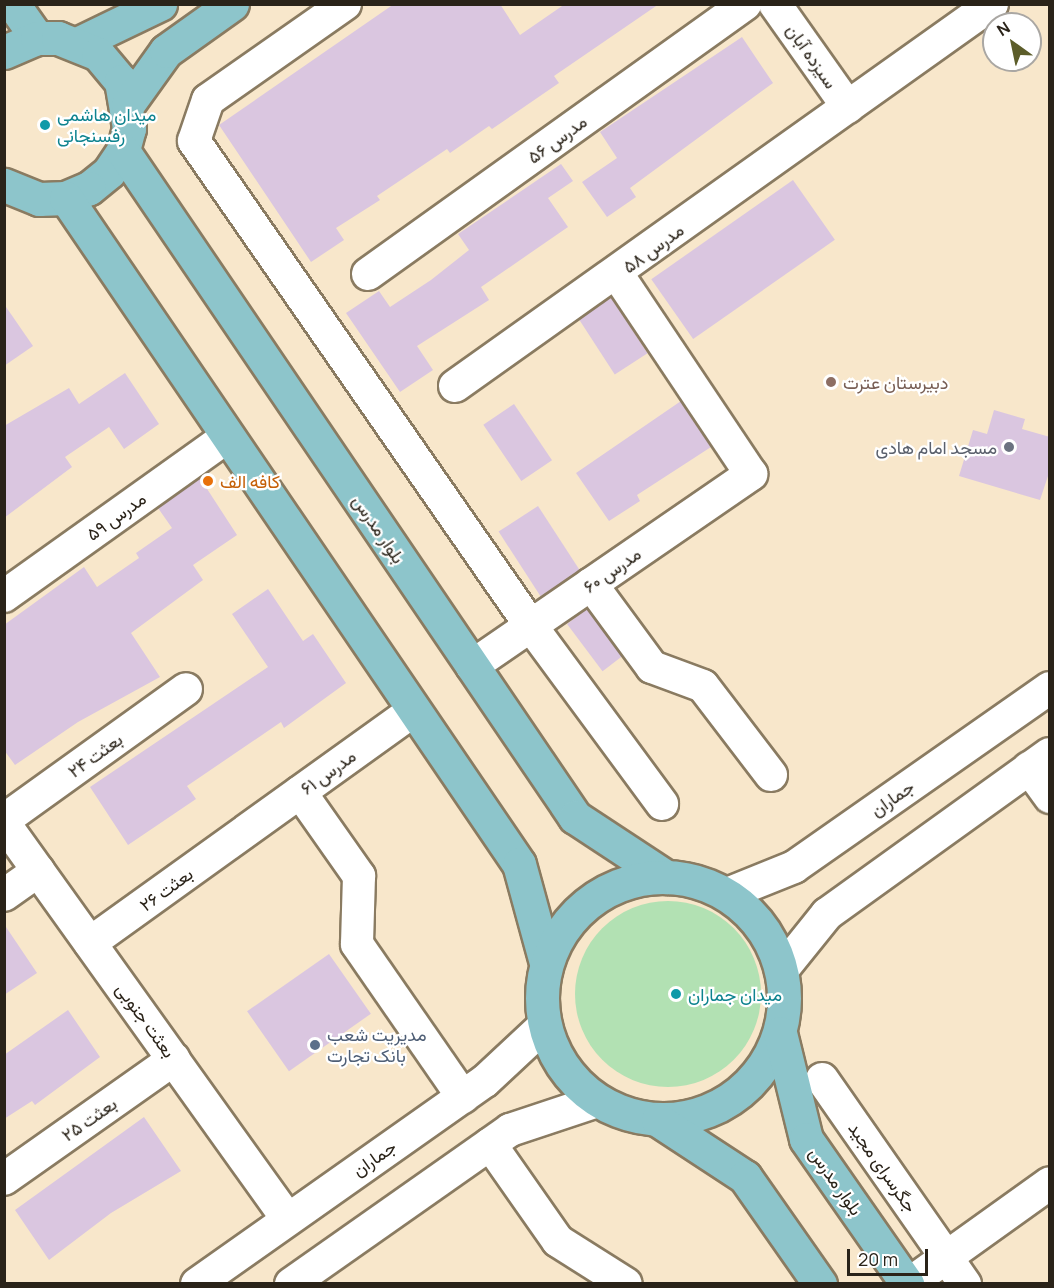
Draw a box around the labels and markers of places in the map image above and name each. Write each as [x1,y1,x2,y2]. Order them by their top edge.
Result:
place label: میدان هاشمی رفسنجانی [57,104,156,146]
marker: میدان هاشمی رفسنجانی [38,118,52,132]
place label: دبیرستان عترت [843,371,948,393]
marker: دبیرستان عترت [824,375,838,389]
place label: مسجد امام هادی [875,436,997,458]
marker: مسجد امام هادی [1002,440,1016,454]
place label: کافه الف [220,470,280,492]
marker: کافه الف [201,474,215,488]
place label: میدان جماران [688,983,782,1005]
marker: میدان جماران [669,987,683,1001]
place label: مدیریت شعب بانک تجارت [327,1024,426,1066]
marker: مدیریت شعب بانک تجارت [308,1038,322,1052]

